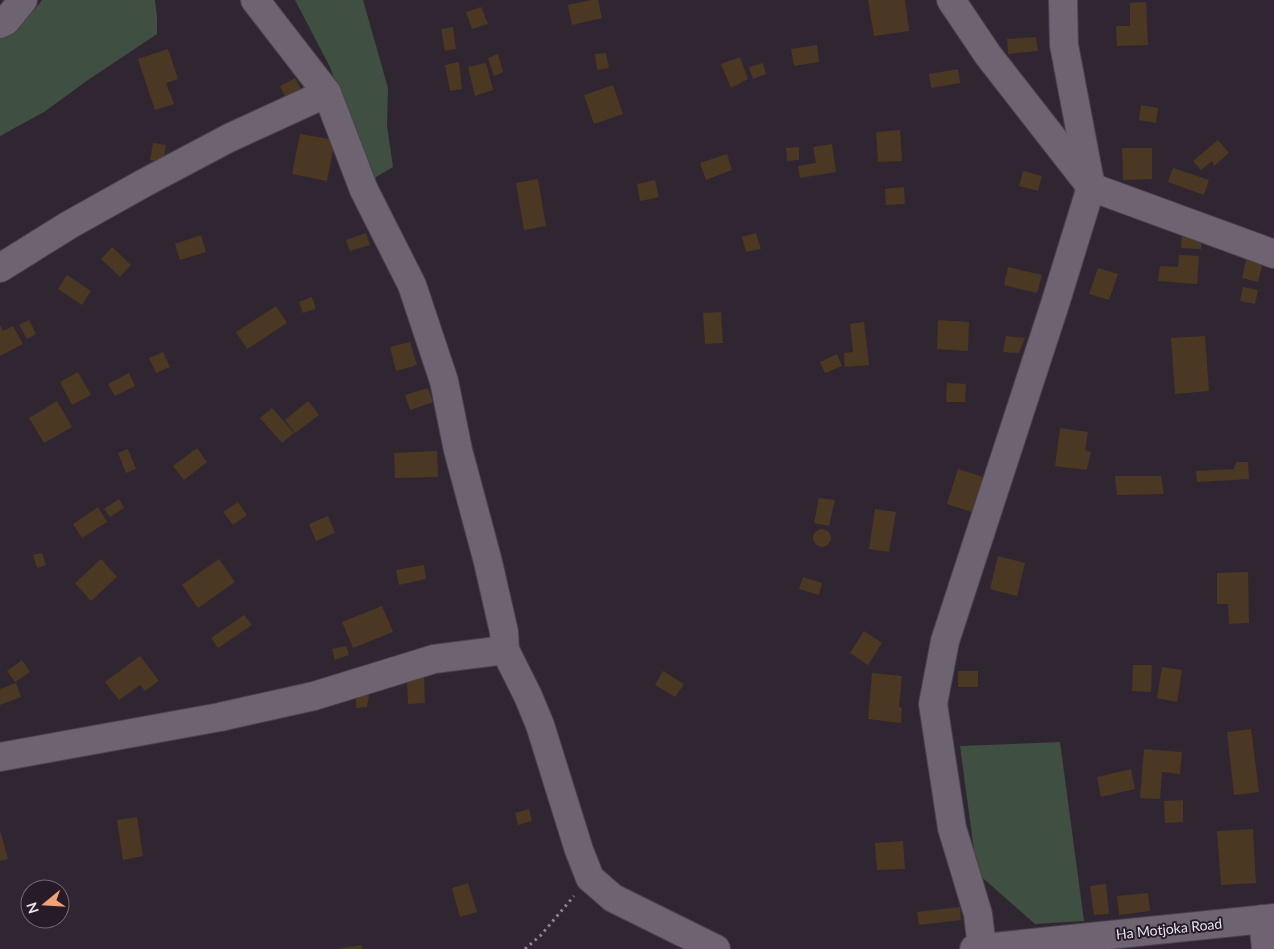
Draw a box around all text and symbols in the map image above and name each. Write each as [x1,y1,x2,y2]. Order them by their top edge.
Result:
north arrow [20,879,70,929]
text: N [22,900,42,916]
street label: Ha Motjoka Road [1115,914,1223,943]

